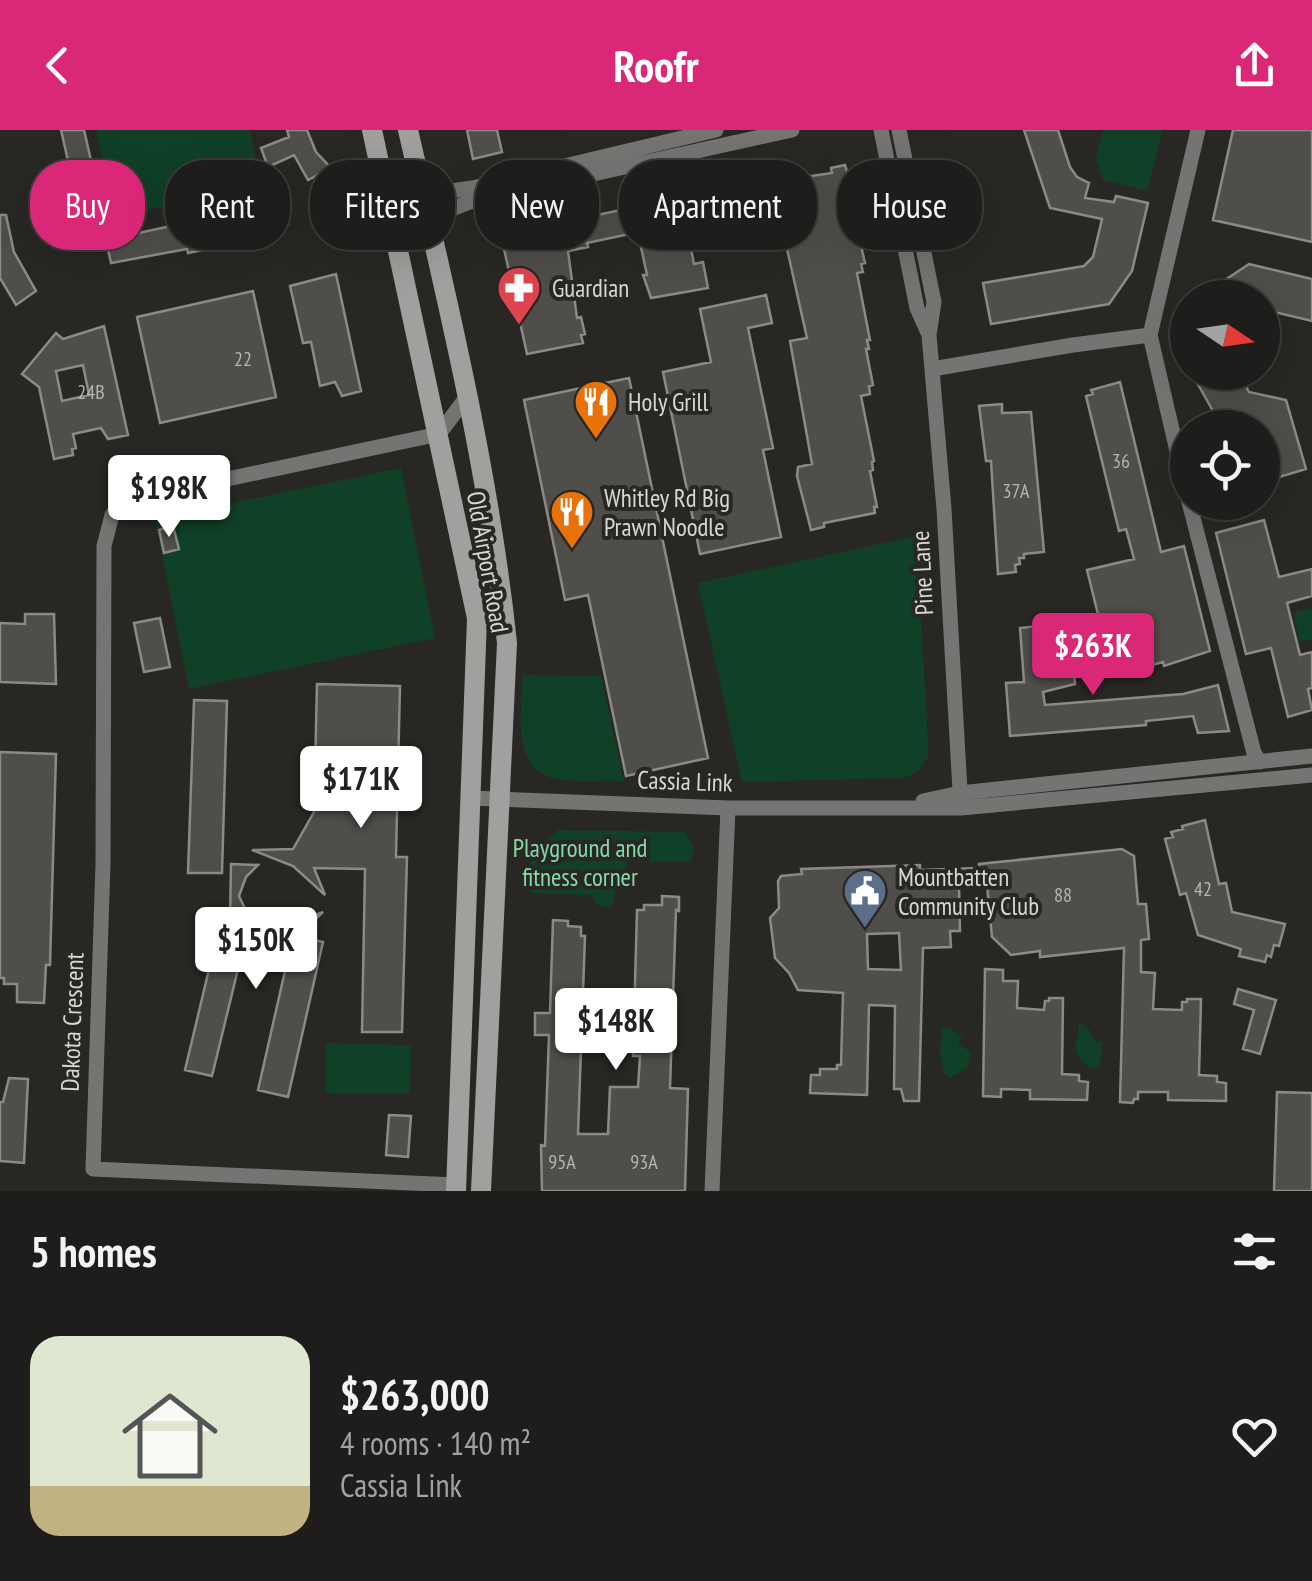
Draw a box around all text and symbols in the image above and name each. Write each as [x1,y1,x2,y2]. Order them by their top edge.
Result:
text: Roofr [613,36,699,94]
icon: back [30,38,85,93]
icon: share [1227,38,1282,93]
chip: Buy [30,160,145,250]
chip: Rent [165,160,290,250]
chip: Filters [310,160,455,250]
chip: New [475,160,599,250]
chip: Apartment [619,160,817,250]
chip: House [837,160,982,250]
pharmacy icon: Guardian [496,265,542,326]
place label: Guardian [552,272,629,304]
north arrow [1170,280,1280,390]
map controls [1170,280,1280,520]
house number: 22 [234,346,252,372]
house number: 24B [77,379,105,405]
restaurant icon: Holy Grill [573,379,619,440]
place label: Holy Grill [628,386,708,418]
button: locate [1170,410,1280,520]
house number: 36 [1112,448,1130,474]
pin: $198K [99,455,239,540]
text: $198K [130,466,208,508]
house number: 37A [1002,478,1030,504]
place label: Whitley Rd Big Prawn Noodle [604,482,730,543]
street label: Old Airport Road [460,489,516,635]
restaurant icon: Whitley Rd Big Prawn Noodle [549,489,595,550]
street label: Pine Lane [904,530,940,616]
pin: $263K [1023,613,1163,698]
text: $263K [1054,624,1132,666]
pin: $171K [291,746,431,831]
text: $171K [322,757,400,799]
street label: Cassia Link [637,763,733,799]
park label: Playground and fitness corner [513,832,647,893]
place label: Mountbatten Community Club [898,861,1039,922]
public building icon: Mountbatten Community Club [842,868,888,929]
house number: 42 [1194,876,1212,902]
house number: 88 [1054,882,1072,908]
pin: $150K [186,907,326,992]
text: $150K [217,918,295,960]
street label: Dakota Crescent [54,952,90,1092]
pin: $148K [546,988,686,1073]
text: $148K [577,999,655,1041]
house number: 95A [548,1149,576,1175]
house number: 93A [630,1149,658,1175]
text: 5 homes [30,1224,157,1279]
icon: filters [1227,1224,1282,1279]
text: $263,000 [340,1367,490,1422]
icon: home [110,1376,230,1496]
icon: heart [1227,1409,1282,1464]
text: 4 rooms · 140 m² [340,1422,531,1464]
text: Cassia Link [340,1464,462,1506]

